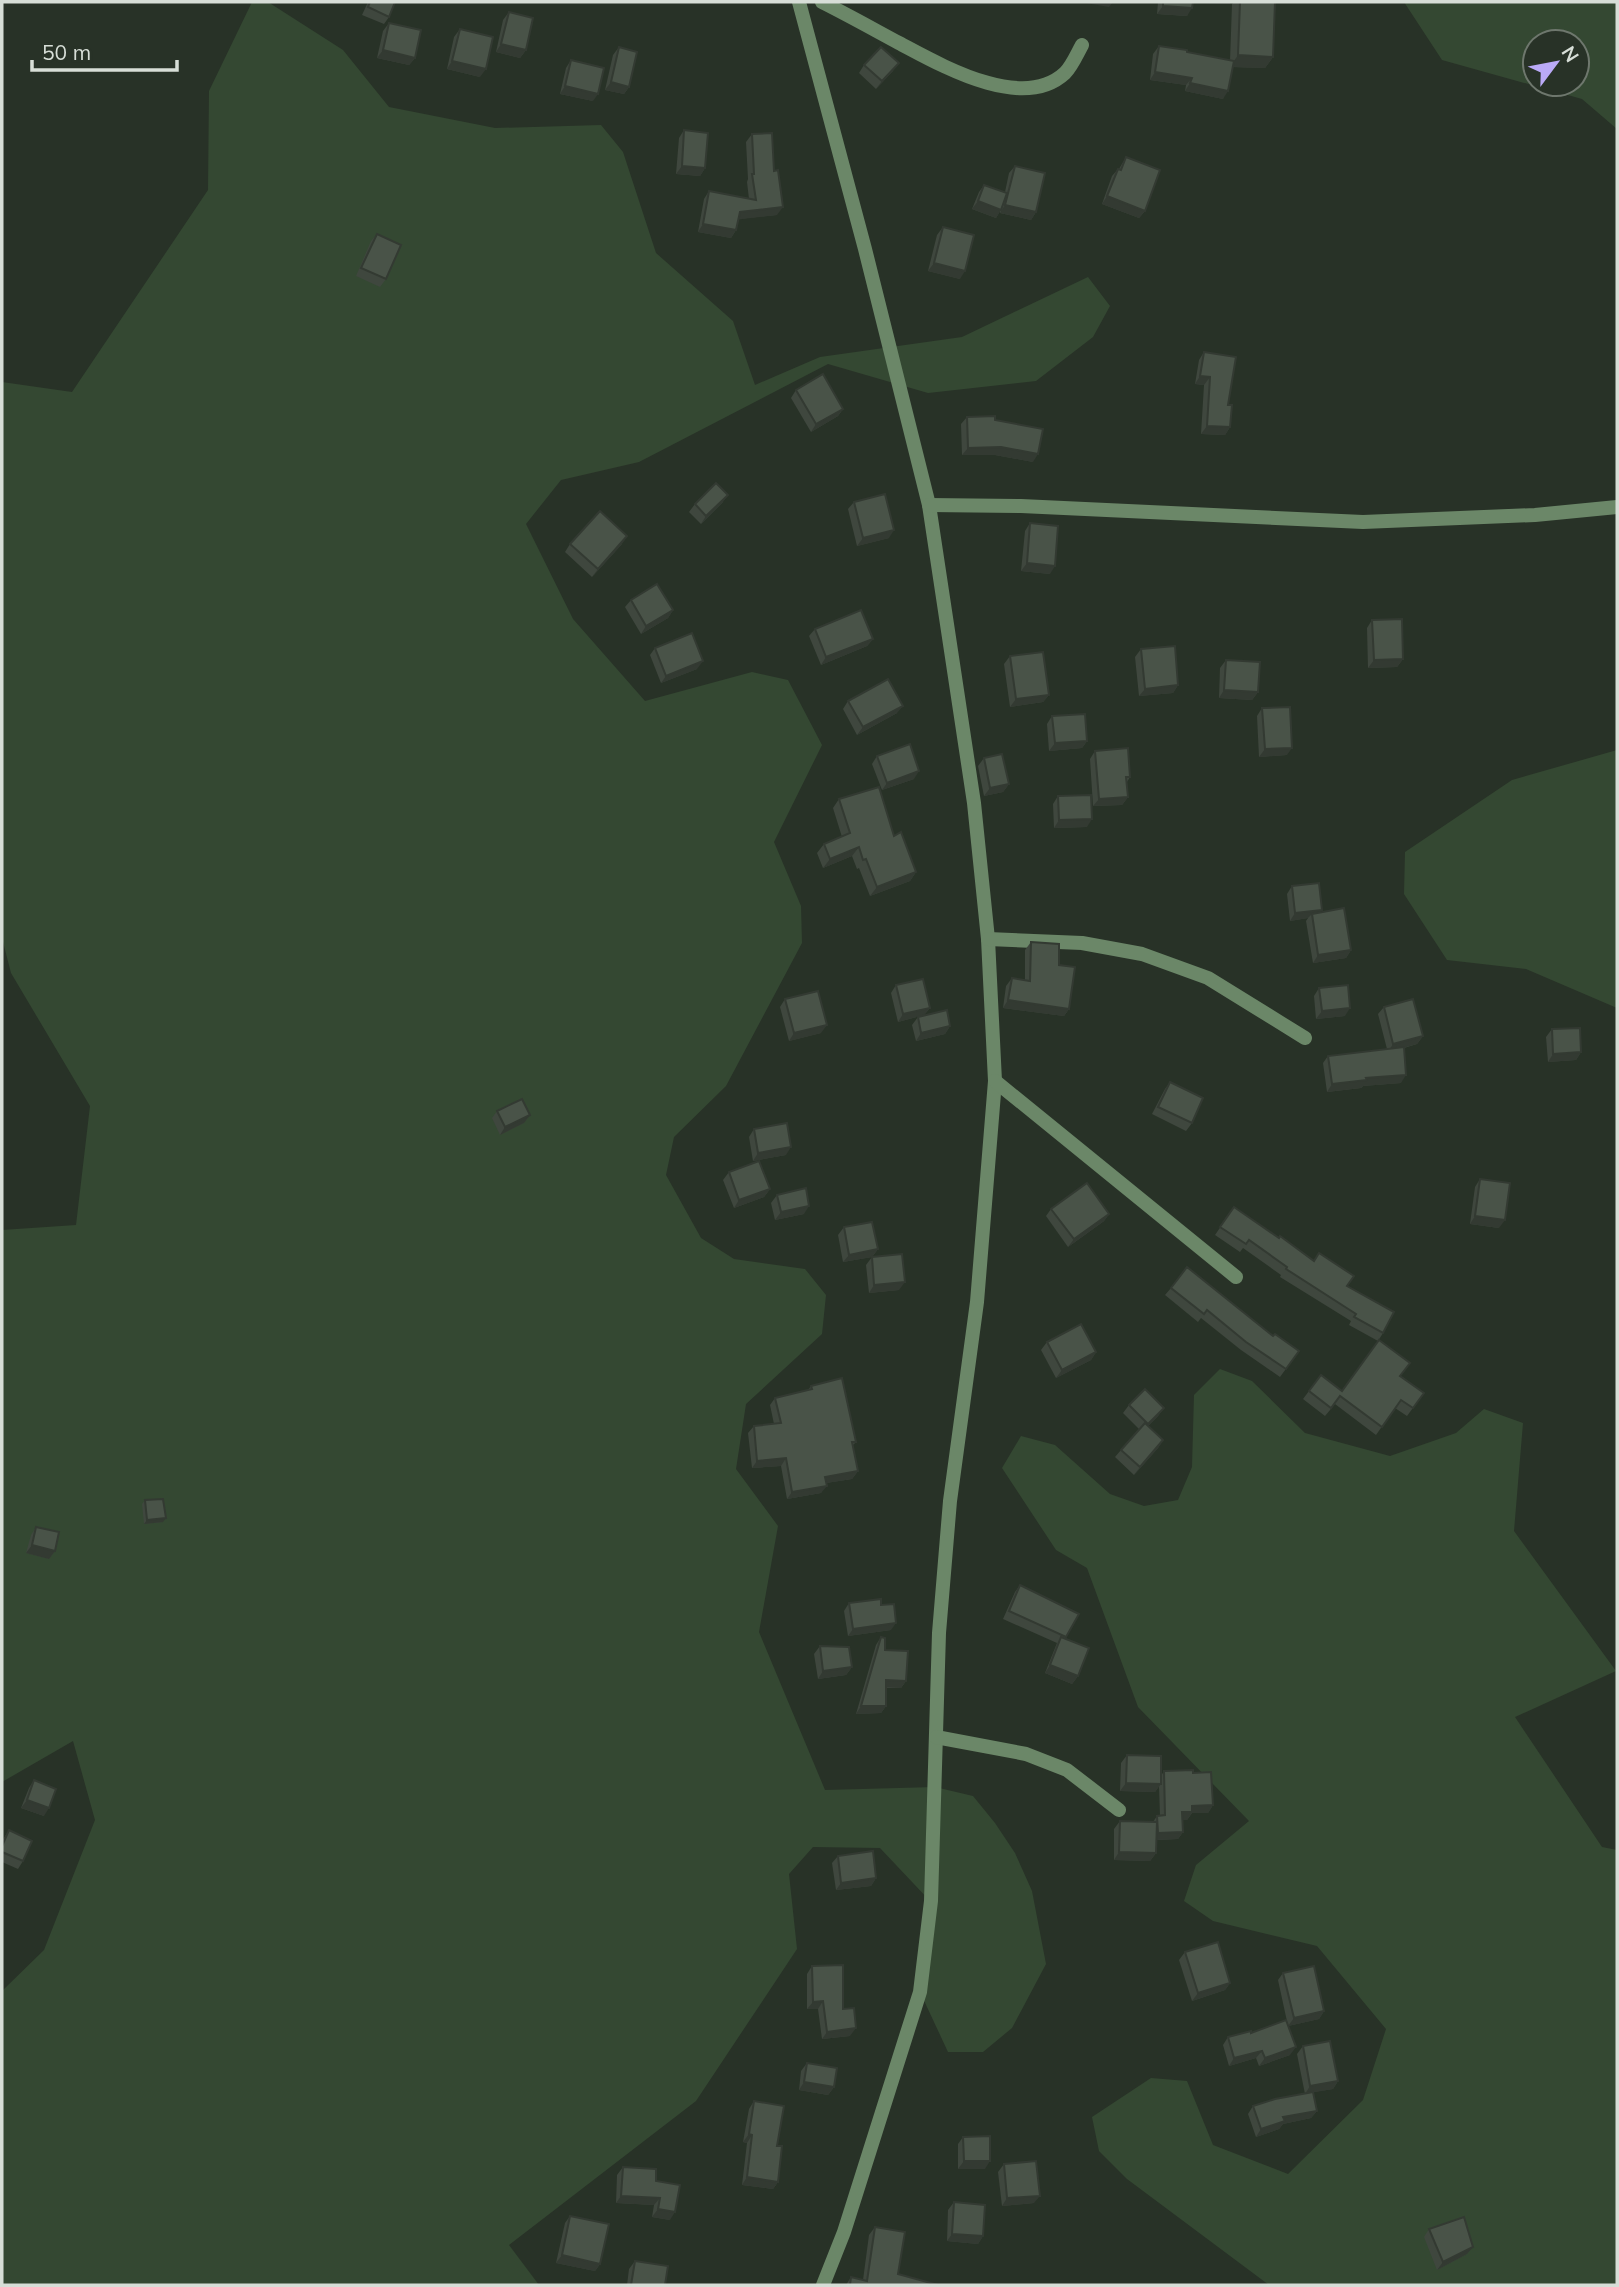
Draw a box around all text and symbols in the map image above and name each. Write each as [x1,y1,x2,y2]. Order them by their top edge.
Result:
scale bar [32,28,177,72]
north arrow [1521,28,1591,98]
text: 50 m [42,39,91,65]
text: N [1556,42,1584,66]

